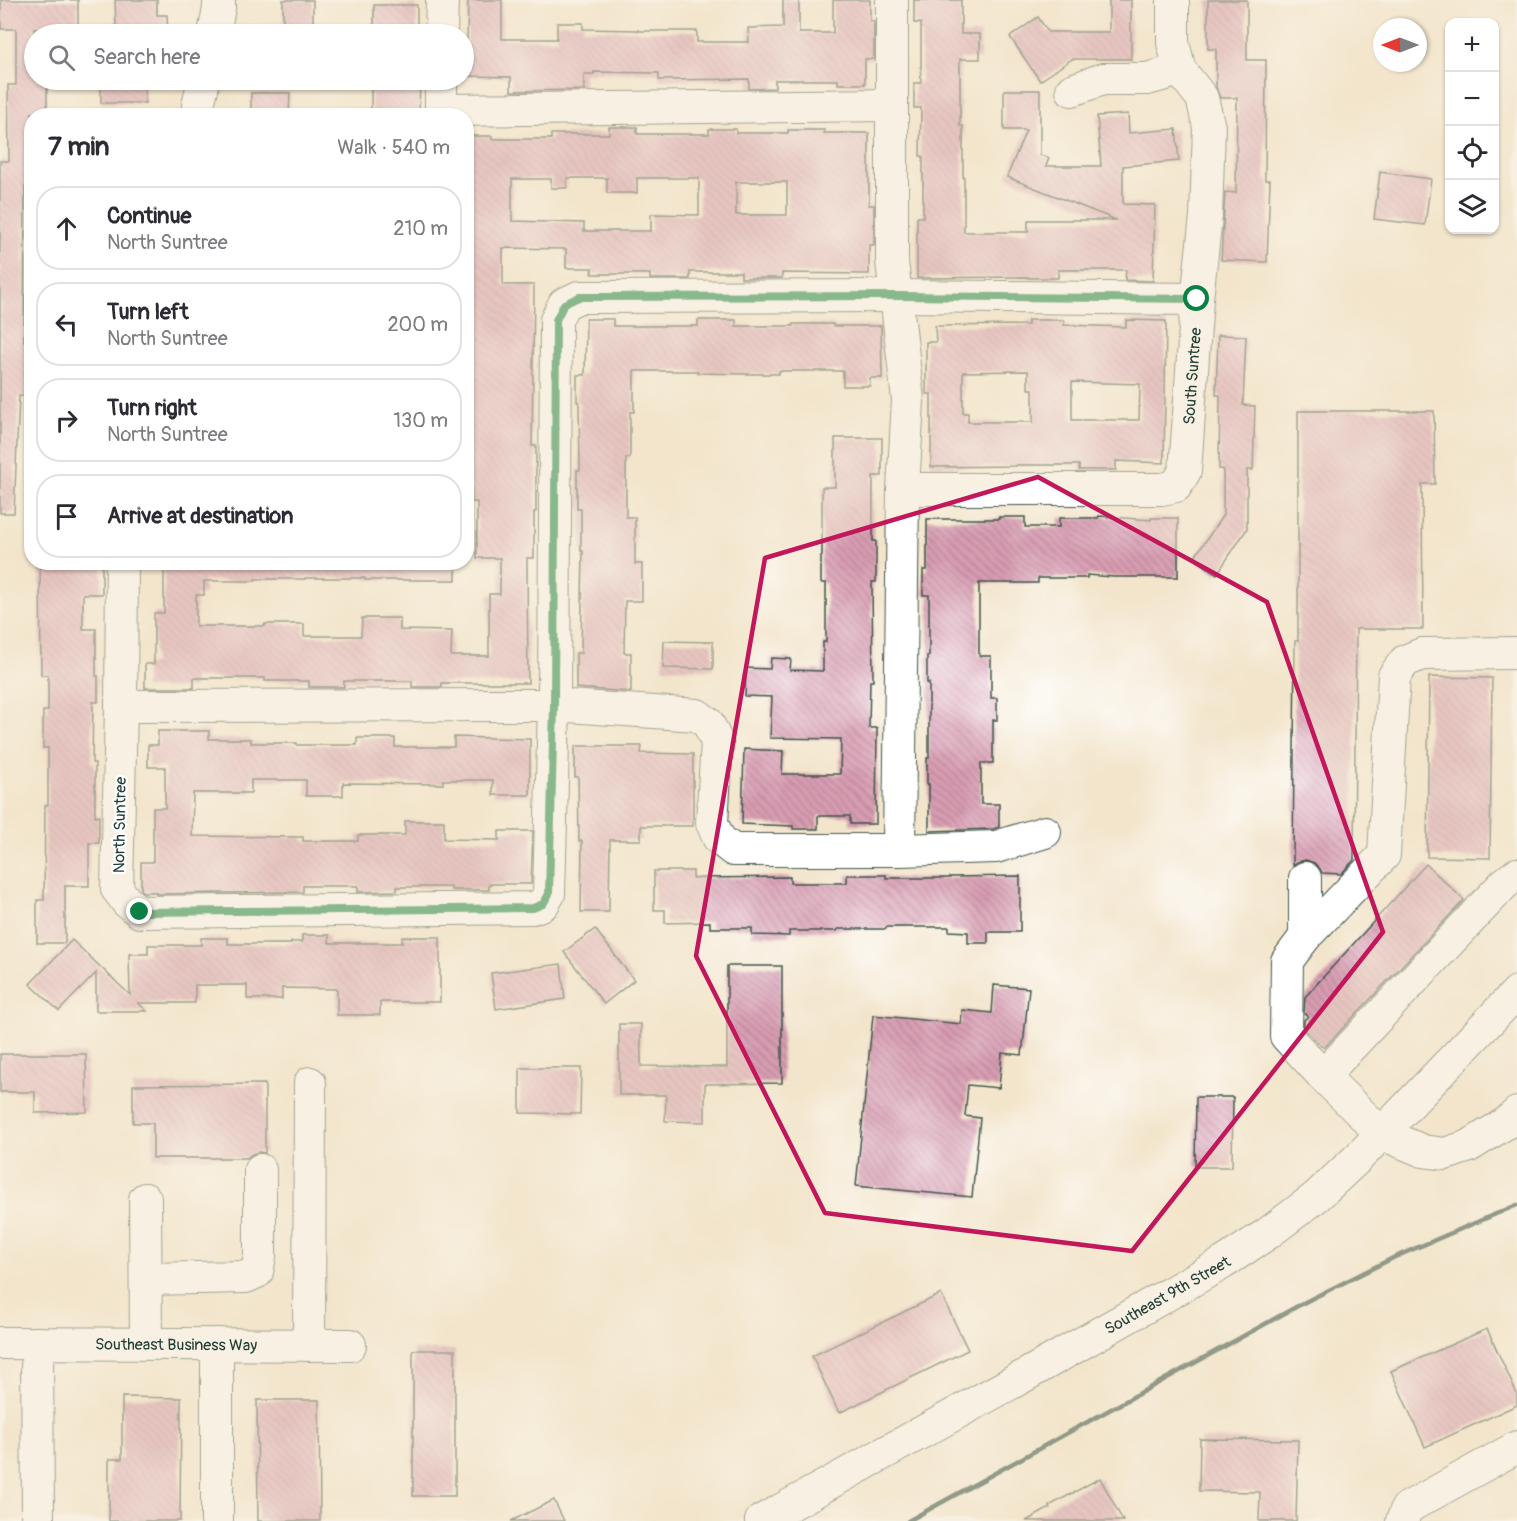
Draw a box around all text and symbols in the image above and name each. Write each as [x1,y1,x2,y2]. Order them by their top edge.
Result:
north arrow [1373,18,1427,72]
map controls [1445,18,1499,234]
button: + [1445,18,1499,72]
search box [24,24,474,90]
icon: search [45,41,78,74]
text: Search here [93,43,200,71]
button: − [1445,72,1499,126]
button: locate [1445,126,1499,180]
text: 7 min [48,131,110,163]
text: Walk · 540 m [337,135,450,160]
button: layers [1445,180,1499,234]
text: Continue [107,202,191,230]
icon: ahead [50,212,83,245]
text: 210 m [393,216,448,241]
text: North Suntree [107,230,228,255]
route start [1183,285,1209,311]
text: Turn left [107,298,189,326]
icon: left [50,308,83,341]
text: 200 m [387,312,448,337]
text: North Suntree [107,326,228,351]
street label: South Suntree [1179,327,1206,425]
text: Turn right [107,394,197,422]
icon: right [50,404,83,437]
text: 130 m [393,408,448,433]
text: North Suntree [107,422,228,447]
icon: arrive [50,500,83,533]
text: Arrive at destination [107,502,293,530]
street label: North Suntree [109,777,131,873]
route end [126,898,152,924]
street label: Southeast 9th Street [1101,1252,1235,1339]
street label: Southeast Business Way [95,1335,257,1355]

